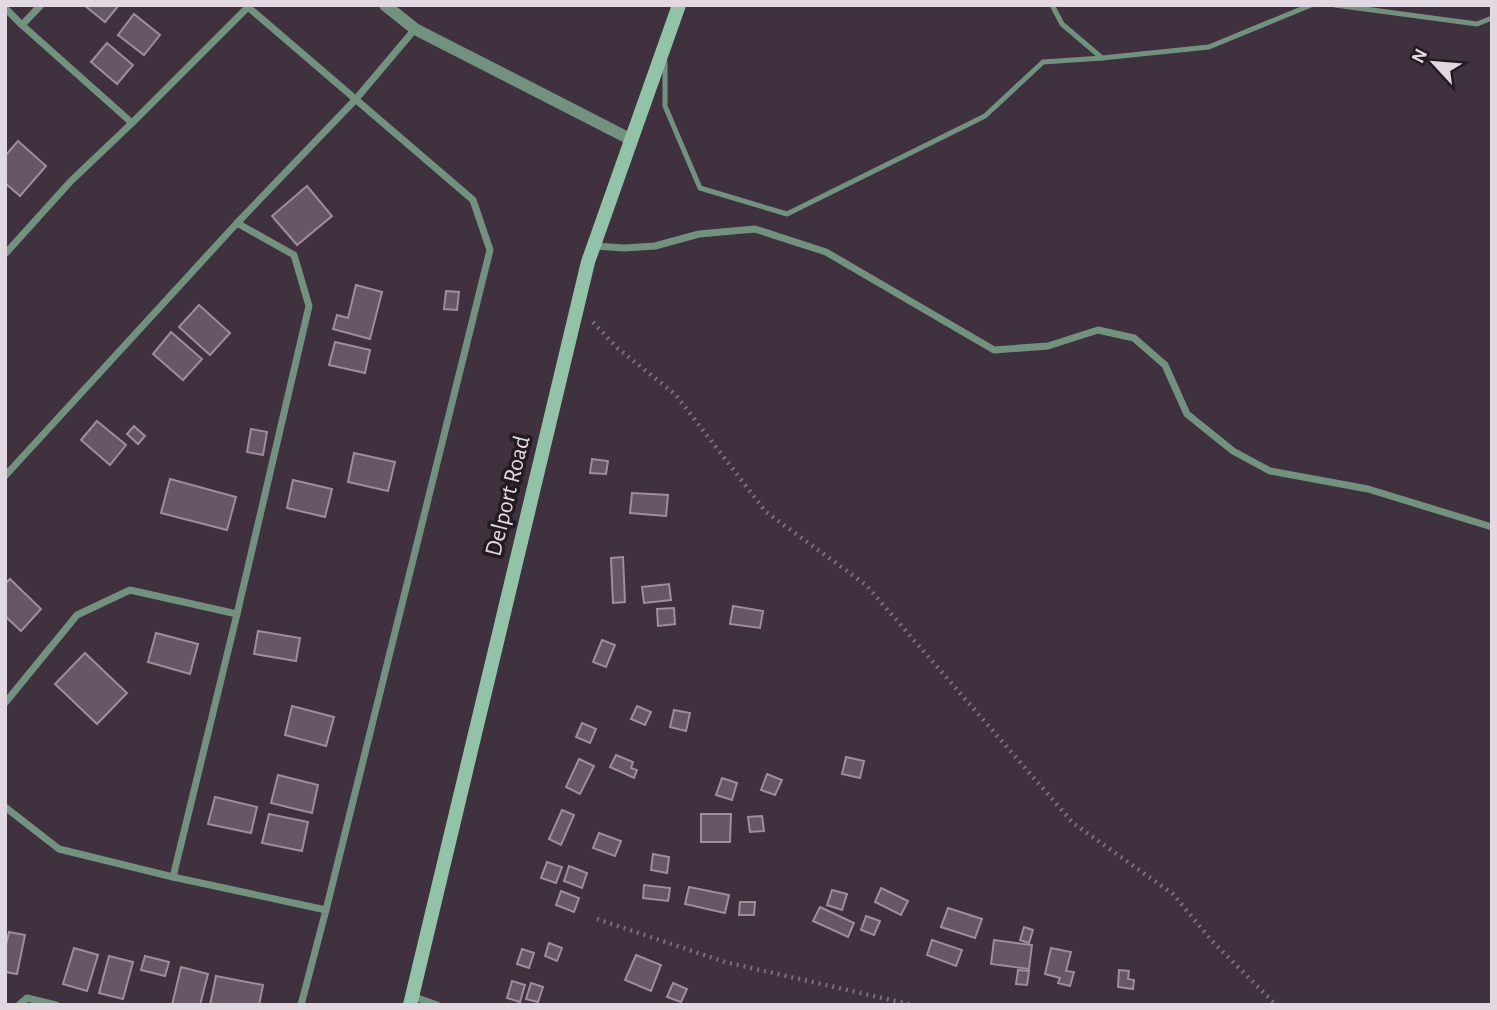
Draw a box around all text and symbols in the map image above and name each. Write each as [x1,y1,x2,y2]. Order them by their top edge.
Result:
north arrow [1399,28,1469,98]
text: N [1409,46,1432,66]
street label: Delport Road [481,433,535,559]

